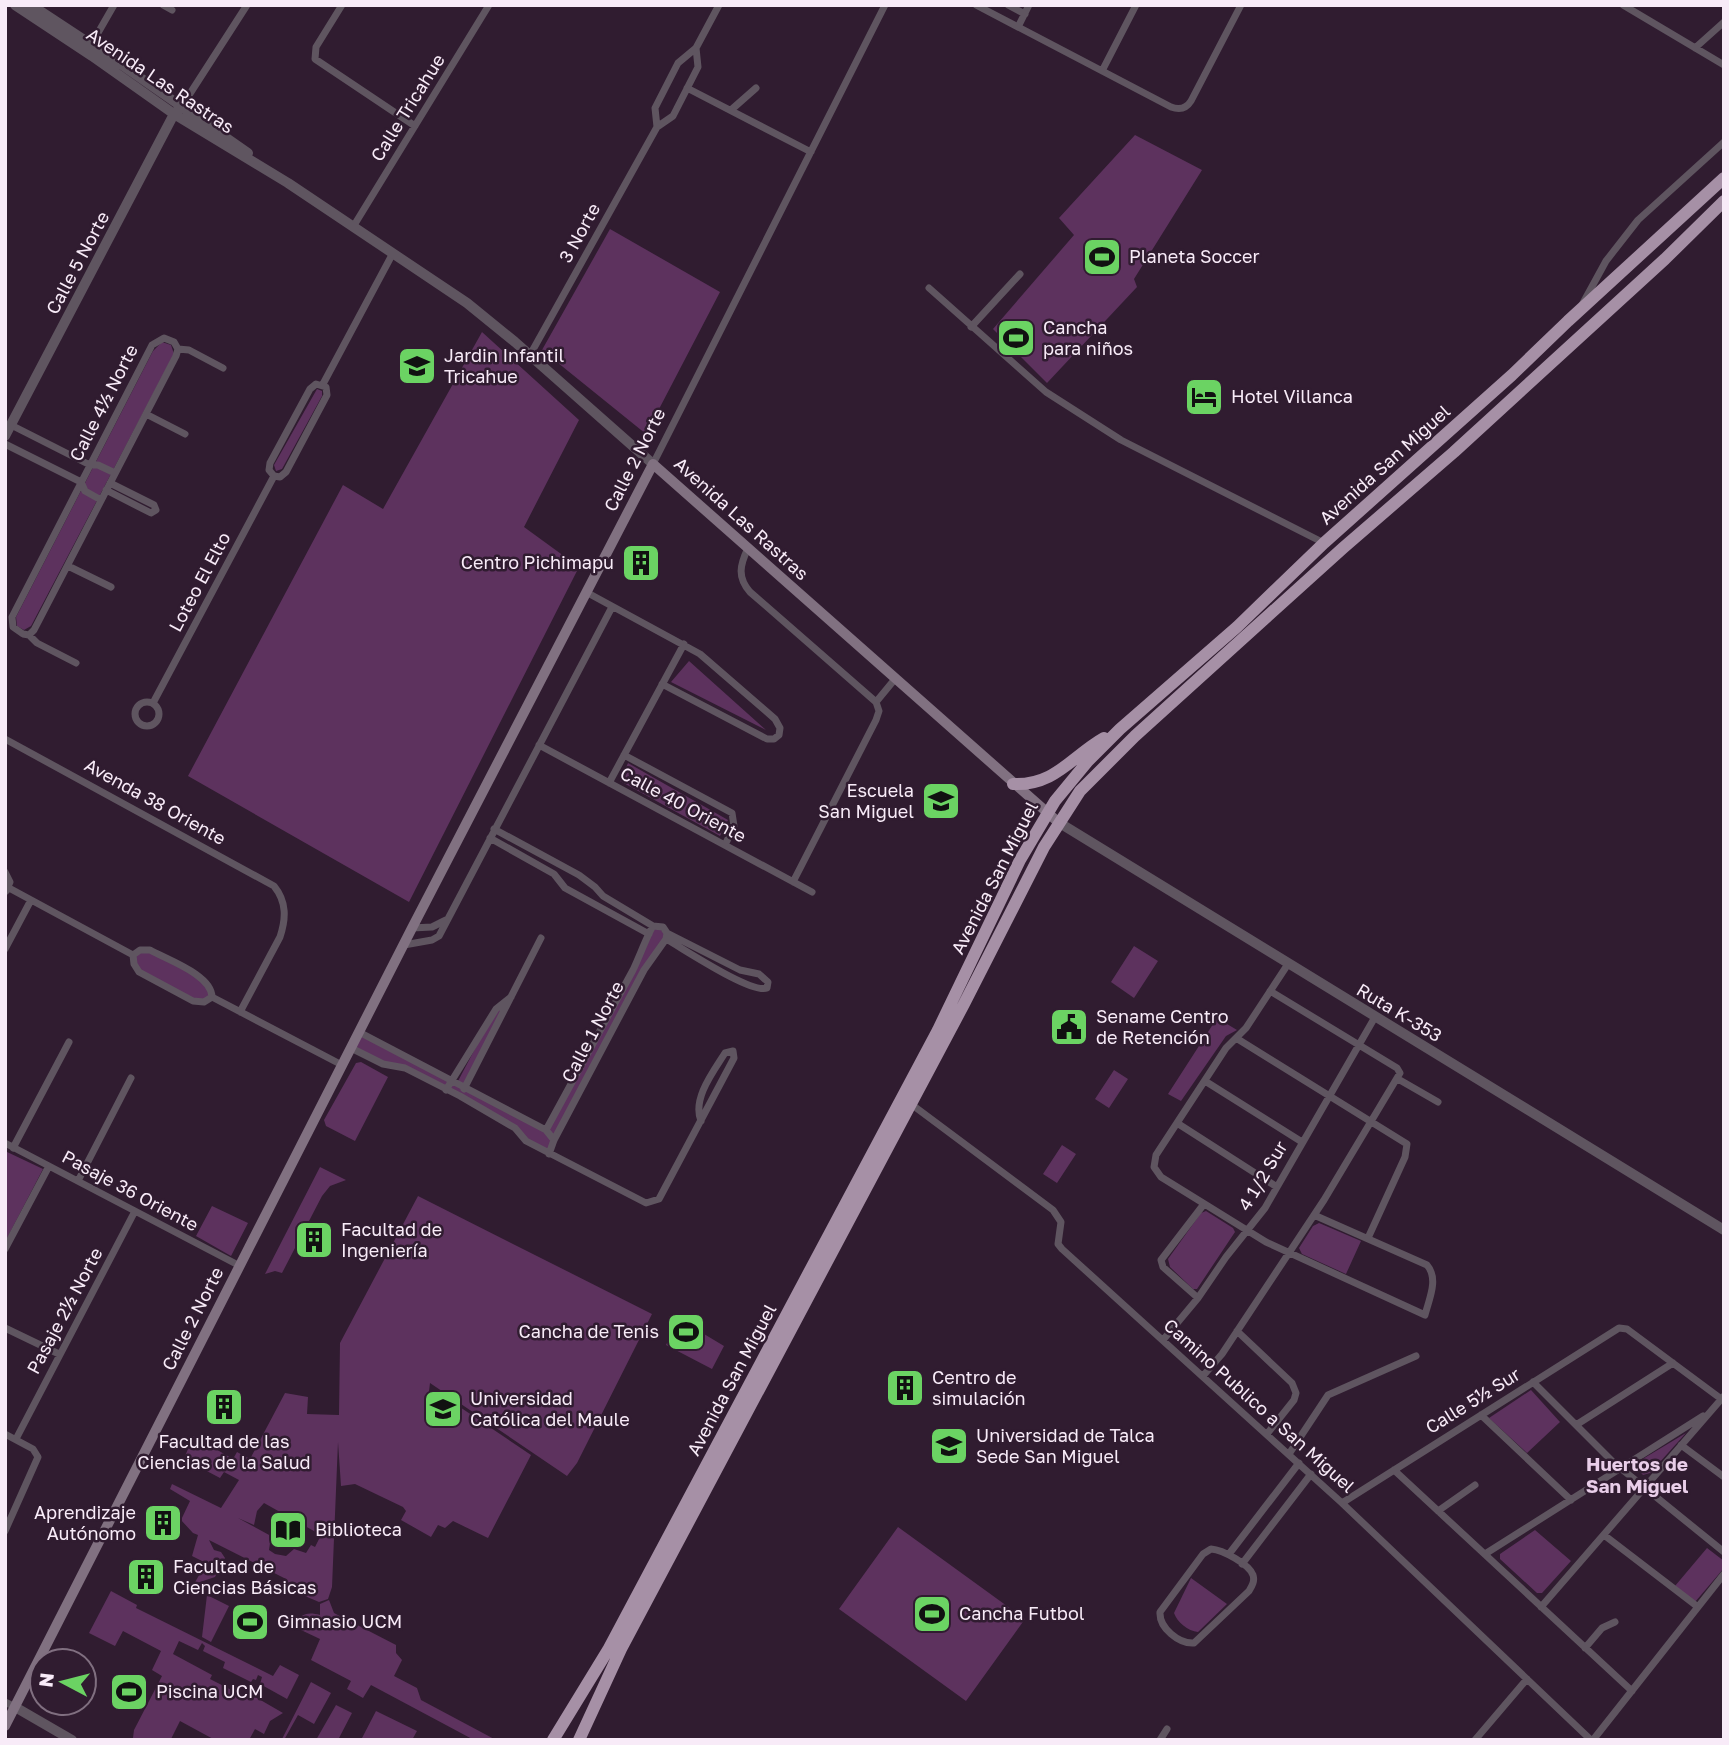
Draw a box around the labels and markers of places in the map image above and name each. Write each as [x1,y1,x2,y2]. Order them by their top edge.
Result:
sports icon: Planeta Soccer [1081,236,1123,278]
place label: Planeta Soccer [1129,245,1260,267]
place label: Cancha para niños [1043,316,1133,359]
sports icon: Cancha para niños [995,317,1037,359]
place label: Jardin Infantil Tricahue [444,344,564,387]
school or university icon: Jardin Infantil Tricahue [396,345,438,387]
hotel icon: Hotel Villanca [1183,376,1225,418]
place label: Hotel Villanca [1231,385,1353,407]
building icon: Centro Pichimapu [620,542,662,584]
place label: Centro Pichimapu [461,551,614,573]
place label: Escuela San Miguel [818,779,914,822]
school or university icon: Escuela San Miguel [920,780,962,822]
place label: Sename Centro de Retención [1096,1005,1228,1048]
public building icon: Sename Centro de Retención [1048,1006,1090,1048]
place label: Facultad de Ingeniería [341,1218,442,1261]
building icon: Facultad de Ingeniería [293,1219,335,1261]
sports icon: Cancha de Tenis [665,1311,707,1353]
place label: Cancha de Tenis [519,1320,659,1342]
place label: Centro de simulación [932,1366,1026,1409]
building icon: Centro de simulación [884,1367,926,1409]
building icon: Facultad de las Ciencias de la Salud [203,1386,245,1428]
place label: Universidad Católica del Maule [470,1387,630,1430]
school or university icon: Universidad Católica del Maule [422,1388,464,1430]
place label: Universidad de Talca Sede San Miguel [976,1424,1155,1467]
school or university icon: Universidad de Talca Sede San Miguel [928,1425,970,1467]
place label: Facultad de las Ciencias de la Salud [137,1430,311,1473]
place label: Aprendizaje Autónomo [34,1501,136,1544]
building icon: Aprendizaje Autónomo [142,1502,184,1544]
library icon: Biblioteca [267,1509,309,1551]
place label: Biblioteca [315,1518,402,1540]
place label: Facultad de Ciencias Básicas [173,1555,317,1598]
building icon: Facultad de Ciencias Básicas [125,1556,167,1598]
sports icon: Cancha Futbol [911,1593,953,1635]
sports icon: Gimnasio UCM [229,1601,271,1643]
place label: Cancha Futbol [959,1602,1085,1624]
place label: Gimnasio UCM [277,1610,402,1632]
sports icon: Piscina UCM [108,1671,150,1713]
place label: Piscina UCM [156,1680,263,1702]

